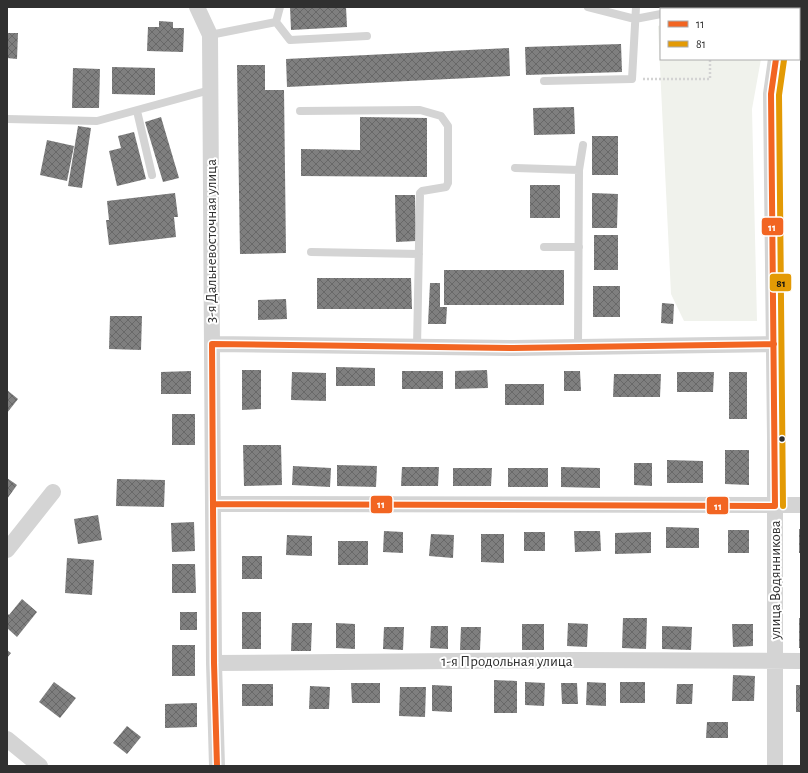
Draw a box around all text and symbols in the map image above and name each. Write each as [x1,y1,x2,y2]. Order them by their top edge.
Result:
legend [660,8,800,60]
text: 11 [696,18,704,30]
text: 81 [696,38,706,50]
street label: 3-я Дальневосточная улица [204,159,219,323]
line badge: 11 [761,217,784,236]
text: 11 [768,222,776,233]
line badge: 81 [769,273,792,292]
text: 81 [776,278,786,289]
unlabelled marker [777,434,787,444]
line badge: 11 [370,495,393,514]
line badge: 11 [706,496,729,515]
text: 11 [377,499,385,510]
text: 11 [714,501,722,512]
street label: улица Водянникова [768,520,783,641]
street label: 1-я Продольная улица [441,654,573,669]

